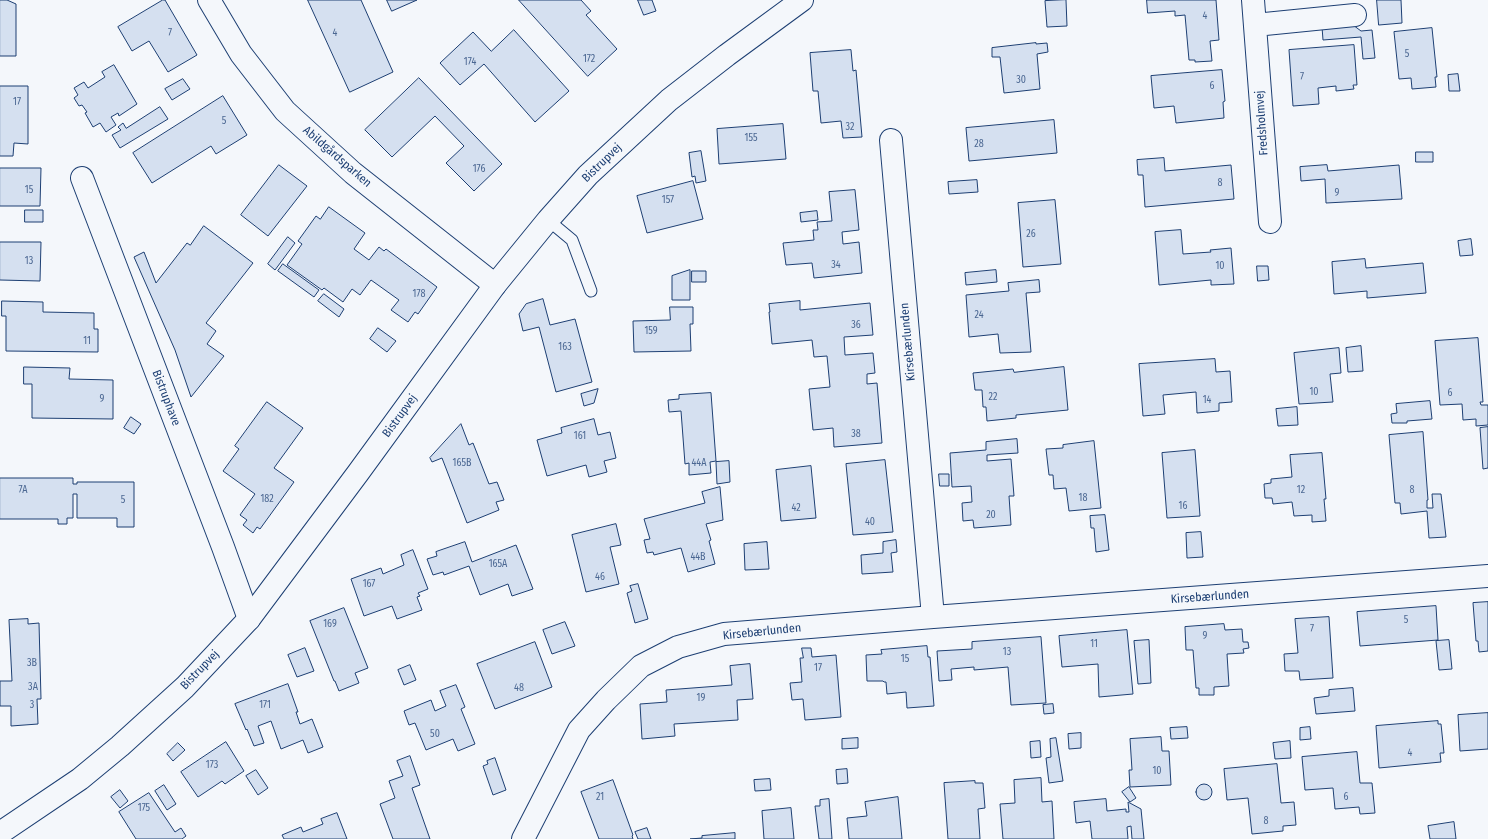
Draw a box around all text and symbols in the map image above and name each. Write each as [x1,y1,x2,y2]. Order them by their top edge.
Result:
house number: 4 [1203,10,1207,22]
house number: 7 [168,27,172,39]
house number: 4 [333,27,337,39]
house number: 5 [1405,48,1409,60]
house number: 172 [583,53,595,65]
house number: 174 [464,56,476,68]
house number: 7 [1300,71,1304,83]
house number: 30 [1016,74,1026,86]
house number: 6 [1210,80,1214,92]
street label: Fredsholmvej [1253,90,1271,156]
house number: 17 [13,96,21,108]
house number: 5 [222,115,226,127]
house number: 32 [846,121,854,133]
street label: Abildgårdsparken [300,123,374,191]
house number: 155 [744,132,758,144]
house number: 28 [974,138,984,150]
street label: Bistrupvej [579,141,625,185]
house number: 176 [473,163,485,175]
house number: 8 [1218,177,1222,189]
house number: 15 [25,184,33,196]
house number: 9 [1335,187,1339,199]
house number: 157 [662,194,674,206]
house number: 26 [1026,228,1036,240]
house number: 13 [25,255,33,267]
house number: 34 [831,259,841,271]
house number: 10 [1215,260,1225,272]
house number: 178 [413,288,425,300]
street label: Kirsebærlunden [897,302,919,382]
house number: 24 [974,309,984,321]
house number: 36 [851,319,861,331]
house number: 159 [644,325,658,337]
house number: 11 [83,335,91,347]
house number: 163 [558,341,572,353]
street label: Bistruphave [149,368,183,428]
house number: 10 [1309,386,1319,398]
house number: 6 [1448,387,1452,399]
house number: 22 [989,391,997,403]
street label: Bistrupvej [380,392,420,440]
house number: 9 [100,393,104,405]
house number: 14 [1203,394,1211,406]
house number: 38 [851,428,861,440]
house number: 161 [574,430,586,442]
house number: 165B [453,457,471,469]
house number: 44A [692,457,706,469]
house number: 7A [18,484,28,496]
house number: 12 [1297,484,1305,496]
house number: 8 [1410,484,1414,496]
house number: 18 [1079,492,1087,504]
house number: 182 [260,493,274,505]
house number: 5 [121,494,125,506]
house number: 16 [1179,500,1187,512]
house number: 42 [791,502,801,514]
house number: 20 [986,509,996,521]
house number: 40 [865,516,875,528]
house number: 44B [690,551,706,563]
house number: 165A [489,558,507,570]
house number: 46 [595,571,605,583]
house number: 167 [363,578,375,590]
street label: Kirsebærlunden [1170,587,1250,607]
house number: 5 [1404,614,1408,626]
house number: 169 [323,618,337,630]
street label: Kirsebærlunden [722,621,802,643]
house number: 7 [1310,623,1314,635]
house number: 9 [1203,630,1207,642]
house number: 11 [1090,638,1098,650]
house number: 13 [1003,646,1011,658]
street label: Bistrupvej [178,647,222,693]
house number: 15 [901,653,909,665]
house number: 3B [27,657,37,669]
house number: 17 [814,662,822,674]
house number: 3A [28,681,38,693]
house number: 48 [514,682,524,694]
house number: 19 [697,692,705,704]
house number: 3 [30,699,34,711]
house number: 171 [259,699,271,711]
house number: 50 [430,728,440,740]
house number: 4 [1408,747,1412,759]
house number: 173 [206,759,218,771]
house number: 10 [1152,765,1162,777]
house number: 21 [596,791,604,803]
house number: 6 [1344,791,1348,803]
house number: 175 [138,802,150,814]
house number: 8 [1264,815,1268,827]

